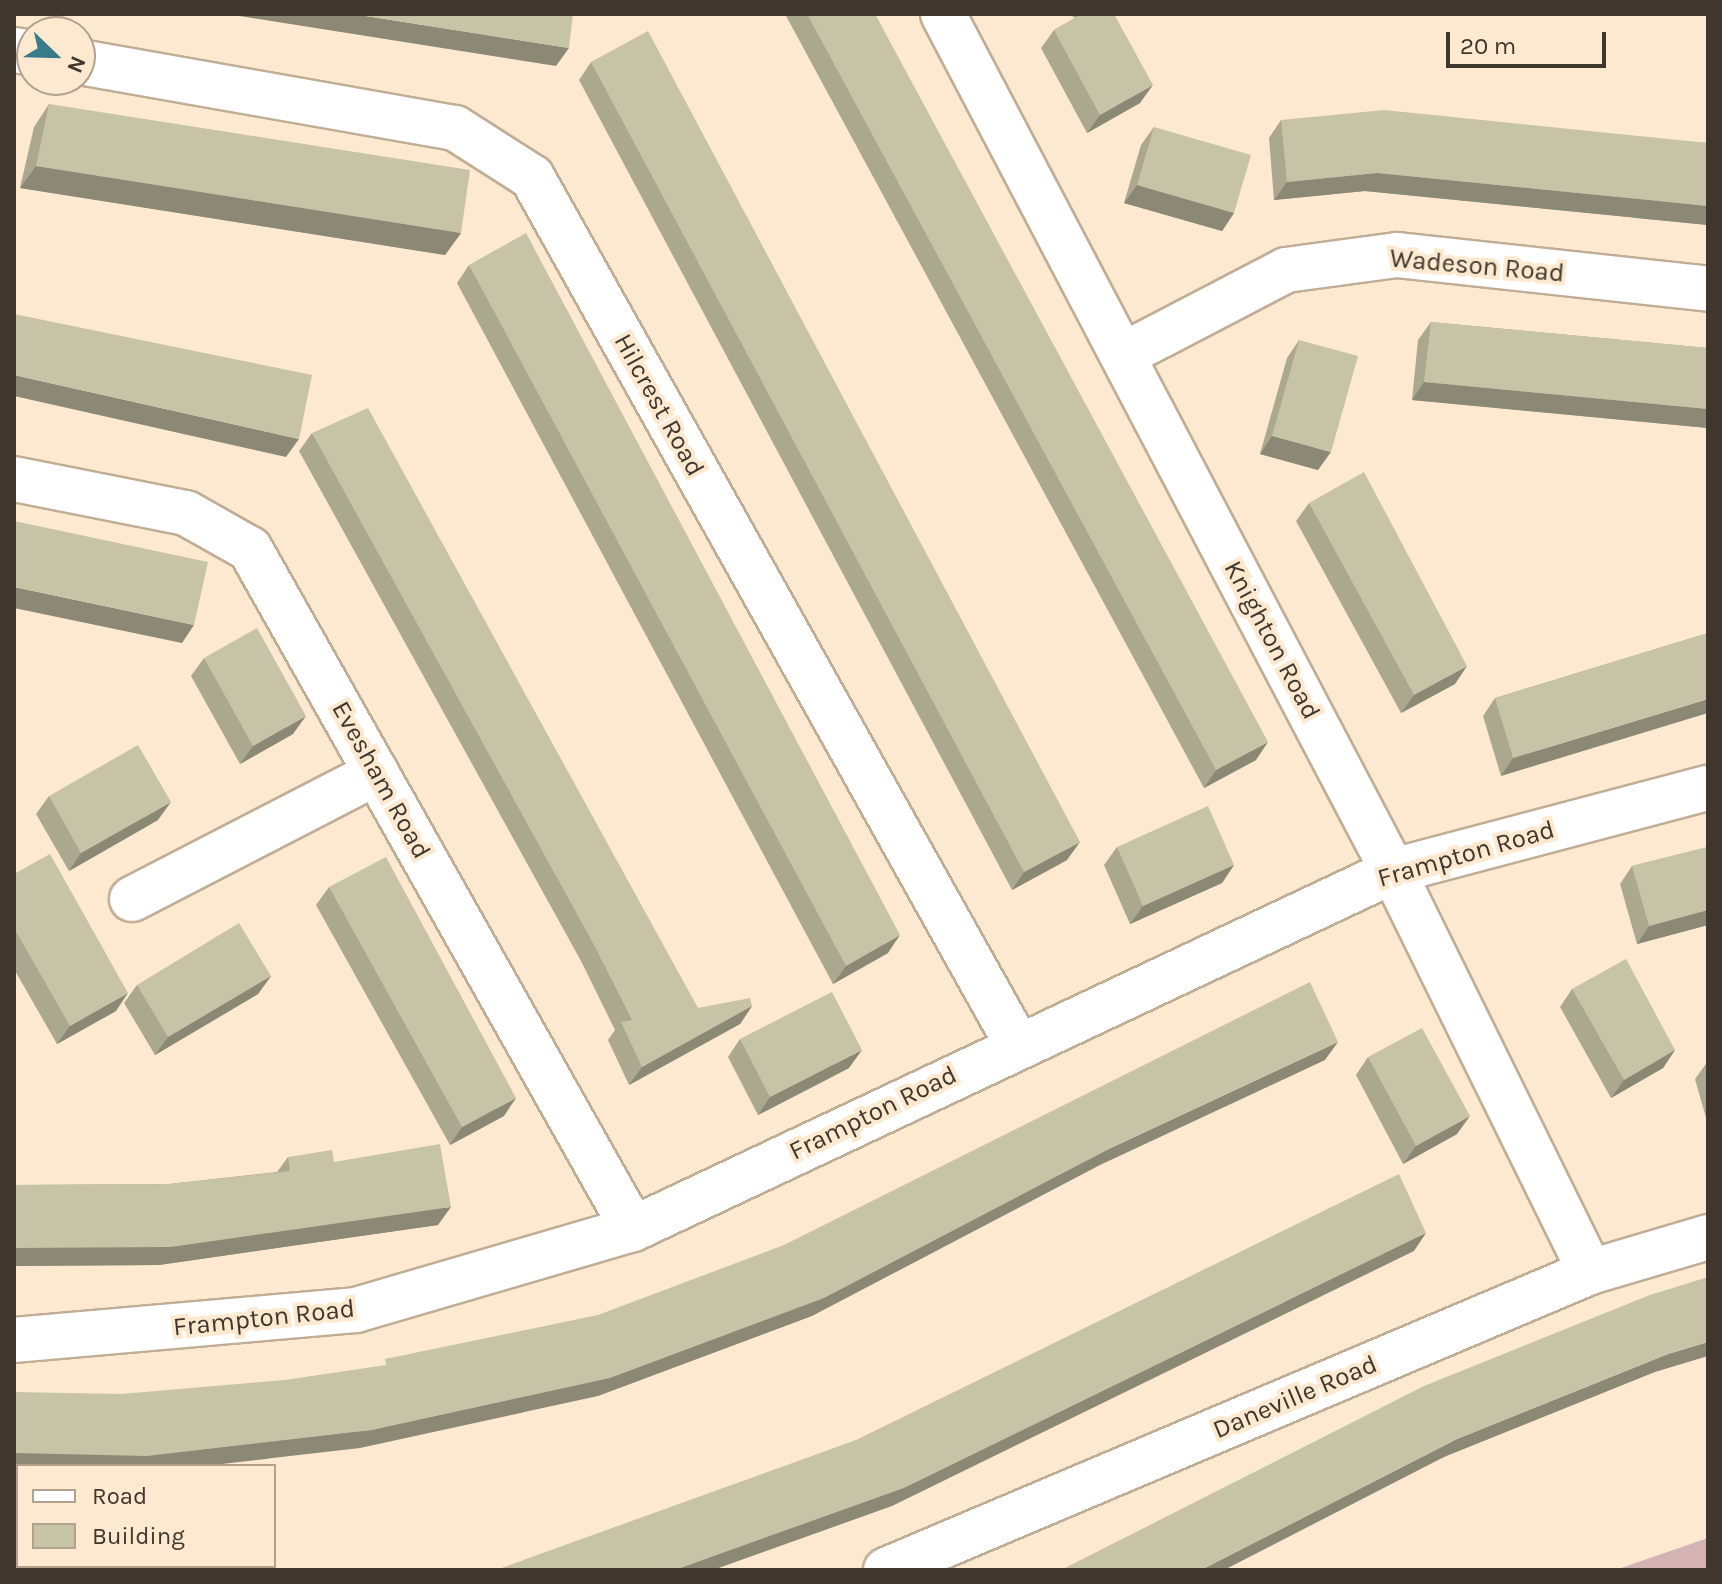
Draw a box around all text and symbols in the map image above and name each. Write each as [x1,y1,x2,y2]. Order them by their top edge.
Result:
north arrow [16,16,96,96]
scale bar [1450,16,1610,66]
text: 20 m [1460,32,1516,60]
text: N [61,52,91,77]
street label: Wadeson Road [1388,243,1566,289]
street label: Hilcrest Road [607,328,711,482]
street label: Knighton Road [1217,555,1327,725]
street label: Evesham Road [325,696,437,864]
street label: Frampton Road [1374,814,1558,894]
street label: Frampton Road [784,1059,962,1167]
street label: Frampton Road [172,1293,356,1343]
street label: Daneville Road [1208,1348,1382,1446]
legend [16,1464,276,1568]
text: Road [92,1482,147,1510]
text: Building [92,1522,185,1550]

